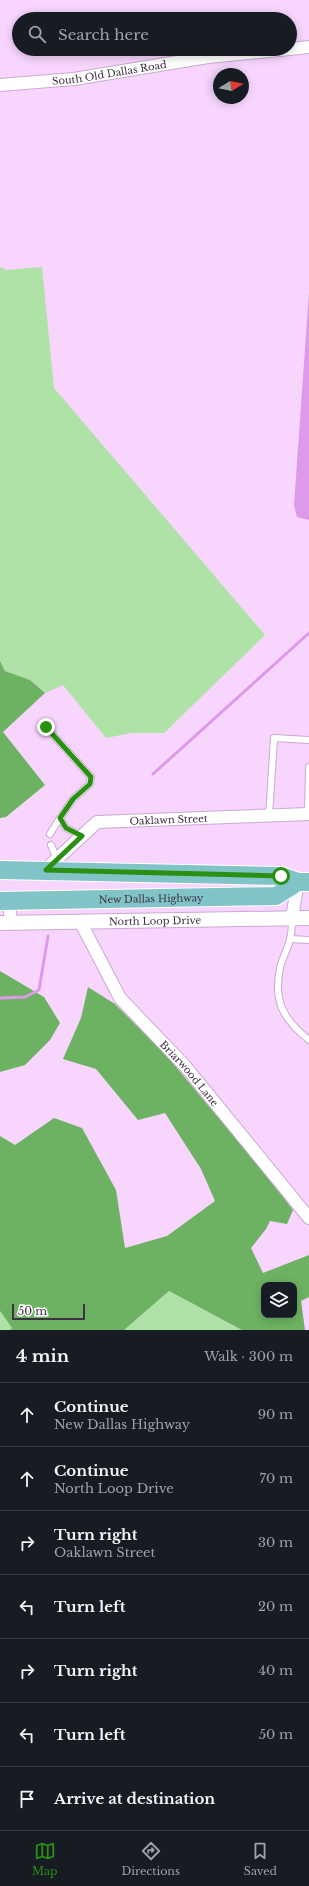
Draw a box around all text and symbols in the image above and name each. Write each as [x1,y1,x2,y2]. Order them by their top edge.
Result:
search box [12,12,297,56]
icon: search [26,23,48,45]
text: Search here [58,25,149,44]
street label: South Old Dallas Road [51,57,168,87]
north arrow [213,68,249,104]
route end [37,718,55,736]
street label: Oaklawn Street [129,811,208,827]
route start [272,867,290,885]
street label: New Dallas Highway [98,891,204,906]
street label: North Loop Drive [109,913,201,928]
street label: Briarwood Lane [158,1038,222,1109]
map controls [261,1282,297,1318]
button: layers [261,1282,297,1318]
scale bar [12,1302,85,1321]
text: 50 m [18,1304,47,1318]
text: 4 min [16,1346,69,1367]
text: Walk · 300 m [204,1348,293,1365]
text: Continue [54,1397,129,1416]
icon: ahead [16,1404,38,1426]
text: 90 m [258,1406,293,1423]
text: New Dallas Highway [54,1416,190,1433]
text: Continue [54,1461,129,1480]
icon: ahead [16,1468,38,1490]
text: 70 m [260,1470,293,1487]
text: North Loop Drive [54,1480,174,1497]
text: Turn right [54,1525,137,1544]
icon: right [16,1532,38,1554]
text: 30 m [258,1534,293,1551]
text: Oaklawn Street [54,1544,155,1561]
icon: left [16,1596,38,1618]
text: Turn left [54,1597,125,1616]
text: 20 m [258,1598,293,1615]
icon: right [16,1660,38,1682]
text: Turn right [54,1661,137,1680]
text: 40 m [258,1662,293,1679]
icon: left [16,1724,38,1746]
text: Turn left [54,1725,125,1744]
text: 50 m [259,1726,293,1743]
icon: arrive [16,1788,38,1810]
text: Arrive at destination [54,1789,215,1808]
tab: Map [32,1840,58,1878]
tab: Directions [121,1840,180,1878]
tab: Saved [244,1840,277,1878]

